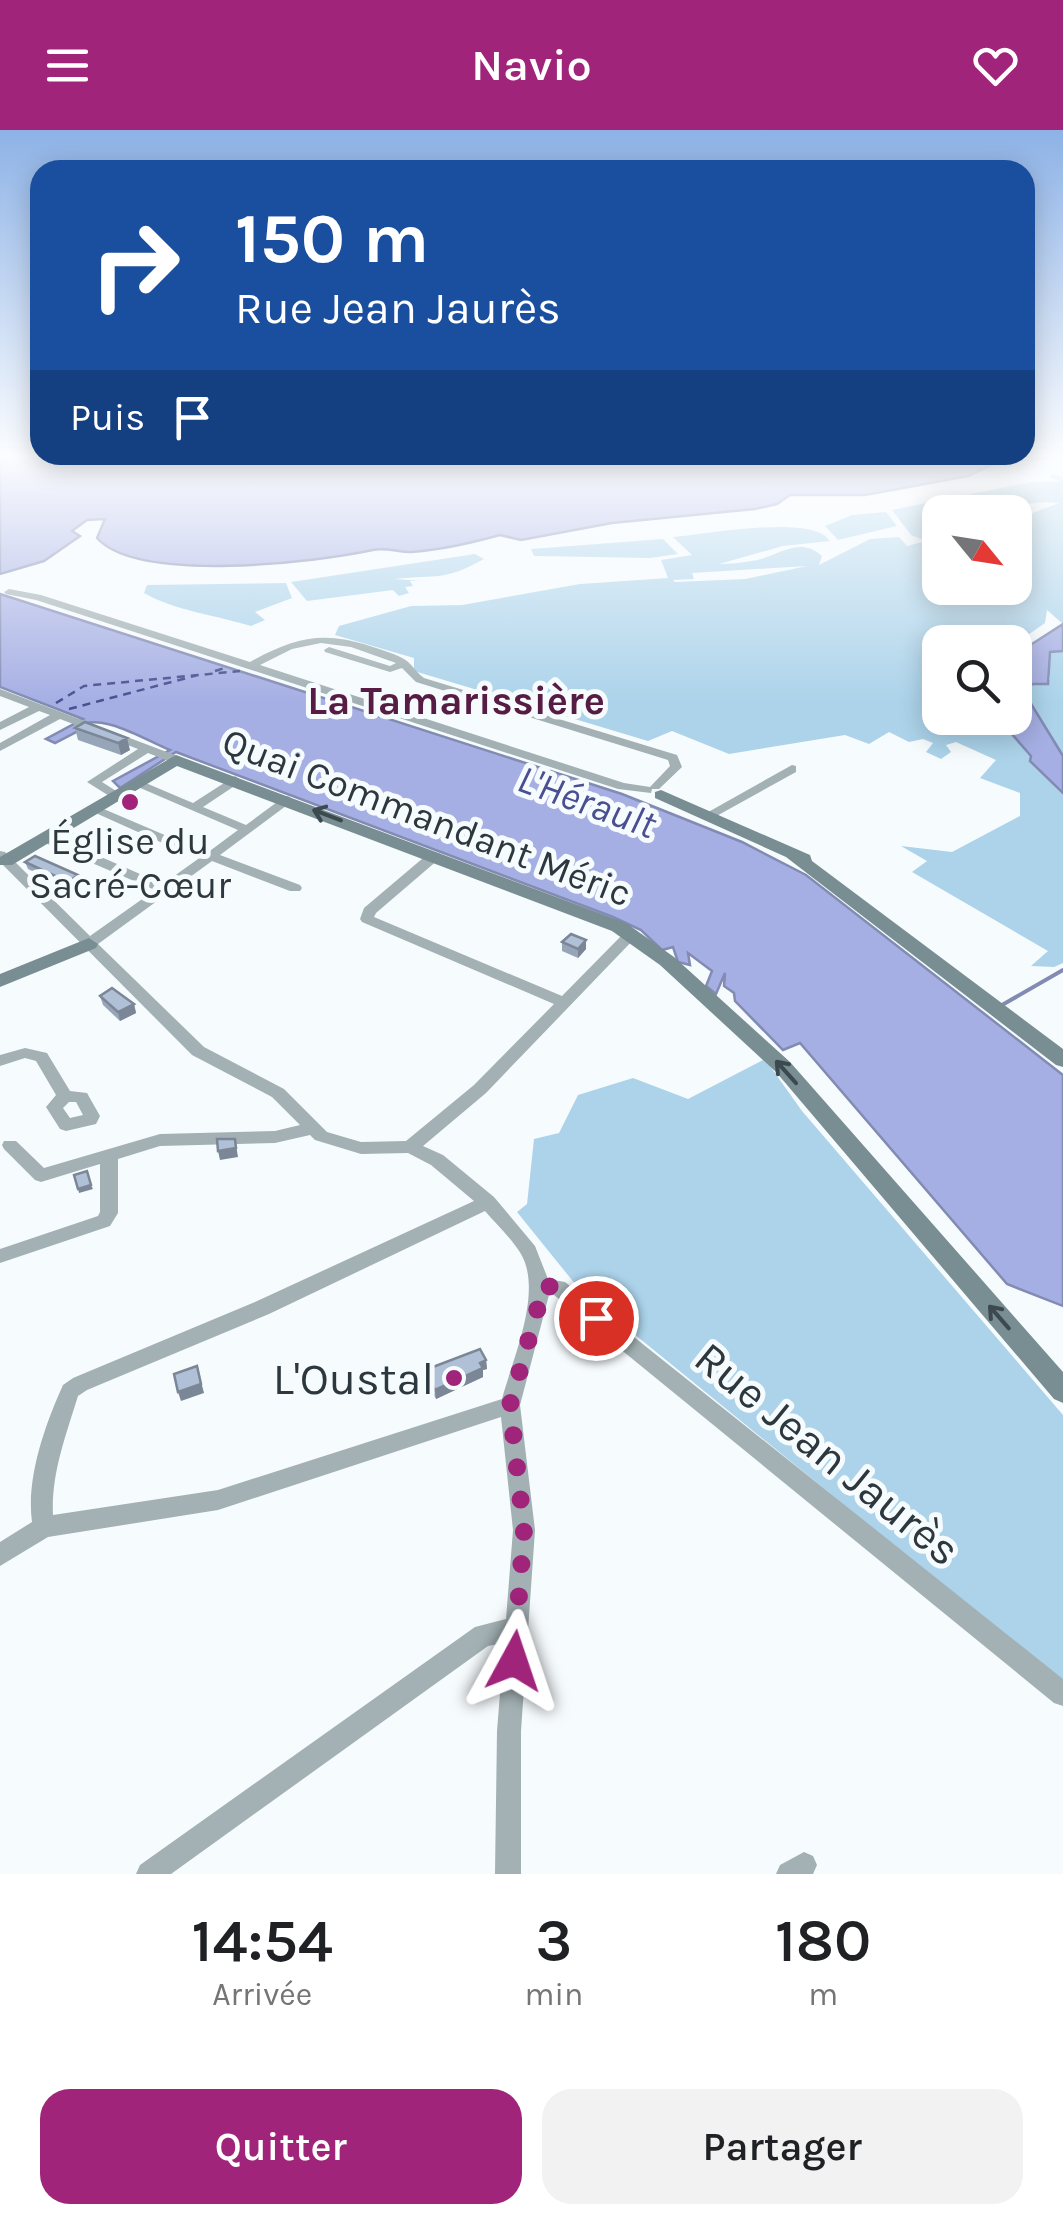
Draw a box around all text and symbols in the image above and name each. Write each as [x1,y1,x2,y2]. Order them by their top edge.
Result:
icon: menu [40,38,95,93]
icon: heart [968,38,1023,93]
text: Navio [471,39,592,91]
text: 150 m [235,198,429,280]
icon: right [70,200,200,330]
text: Rue Jean Jaurès [235,282,561,334]
icon: arrive [165,390,220,445]
text: Puis [70,395,145,440]
north arrow [922,495,1032,605]
map controls [922,495,1032,735]
button: search [922,625,1032,735]
district label: La Tamarissière [307,677,605,724]
street label: Quai Commandant Méric [216,719,638,916]
water label: L'Hérault [511,755,663,848]
marker: Église du Sacré-Cœur [119,791,141,813]
one-way arrow [312,805,343,823]
place label: Église du Sacré-Cœur [29,818,231,908]
one-way arrow [774,1060,797,1085]
pin [554,1276,639,1361]
icon: arrive [569,1291,624,1346]
one-way arrow [988,1305,1011,1330]
street label: Rue Jean Jaurès [684,1331,970,1576]
place label: L'Oustal [273,1353,434,1405]
marker: L'Oustal [443,1367,465,1389]
position arrow [462,1609,566,1713]
text: 14:54 [192,1906,333,1976]
text: 3 [535,1906,572,1976]
text: 180 [775,1906,871,1976]
text: Arrivée [212,1976,312,2013]
text: min [525,1976,583,2013]
text: m [808,1976,838,2013]
button: Quitter [40,2089,522,2204]
button: Partager [542,2089,1023,2204]

